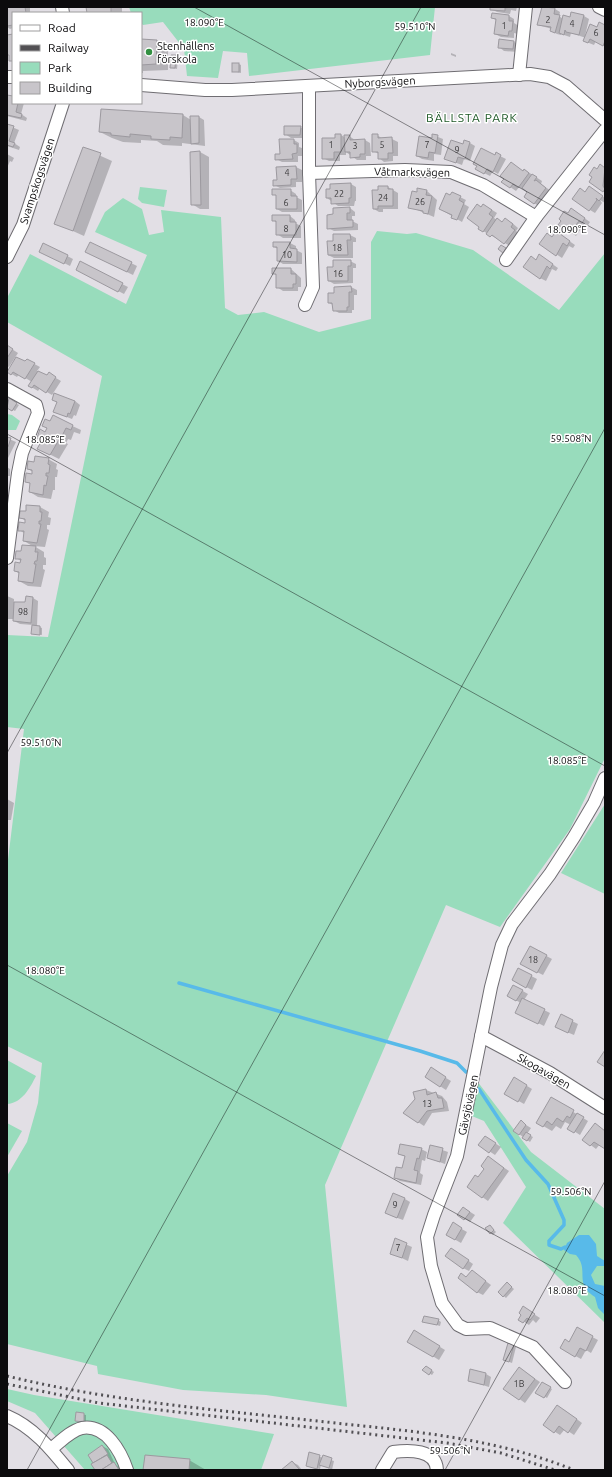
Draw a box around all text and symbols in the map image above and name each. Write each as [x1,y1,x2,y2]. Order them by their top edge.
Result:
legend [12,12,142,104]
house number: 2 [545,15,551,25]
text: 18.090°E [184,17,224,28]
house number: 4 [569,19,575,29]
text: Road [48,21,76,34]
text: 59.510°N [394,21,436,32]
house number: 1 [501,21,507,31]
house number: 6 [593,28,599,38]
place label: Stenhällens förskola [157,40,214,65]
text: Railway [48,41,89,54]
marker: Stenhällens förskola [144,47,154,57]
text: Park [48,61,72,74]
street label: Nyborgsvägen [344,74,416,90]
text: Building [48,81,92,94]
district label: BÄLLSTA PARK [426,111,518,124]
street label: Svampskogsvägen [17,136,57,226]
house number: 1 [328,140,334,150]
house number: 5 [379,140,385,150]
house number: 7 [424,140,430,150]
house number: 3 [352,141,358,151]
house number: 9 [454,145,460,155]
street label: Våtmarksvägen [374,165,450,179]
house number: 4 [284,168,290,178]
house number: 22 [334,189,344,199]
house number: 24 [378,193,388,203]
house number: 26 [415,197,425,207]
house number: 6 [283,198,289,208]
house number: 8 [283,224,289,234]
text: 18.090°E [547,224,587,235]
house number: 18 [332,243,342,253]
house number: 10 [282,250,292,260]
house number: 16 [333,269,343,279]
text: 59.508°N [550,433,592,444]
text: 18.085°E [25,434,65,445]
house number: 98 [18,607,28,617]
text: 59.510°N [20,737,62,748]
text: 18.085°E [547,755,587,766]
house number: 18 [528,955,538,965]
text: 18.080°E [25,965,65,976]
street label: Skogavägen [515,1051,573,1091]
street label: Gävsjövägen [456,1073,480,1137]
house number: 13 [422,1099,432,1109]
text: 59.506°N [550,1186,592,1197]
house number: 9 [392,1200,398,1210]
house number: 7 [395,1243,401,1253]
text: 18.080°E [547,1285,587,1296]
house number: 1B [514,1379,525,1389]
text: 59.506°N [429,1445,471,1456]

